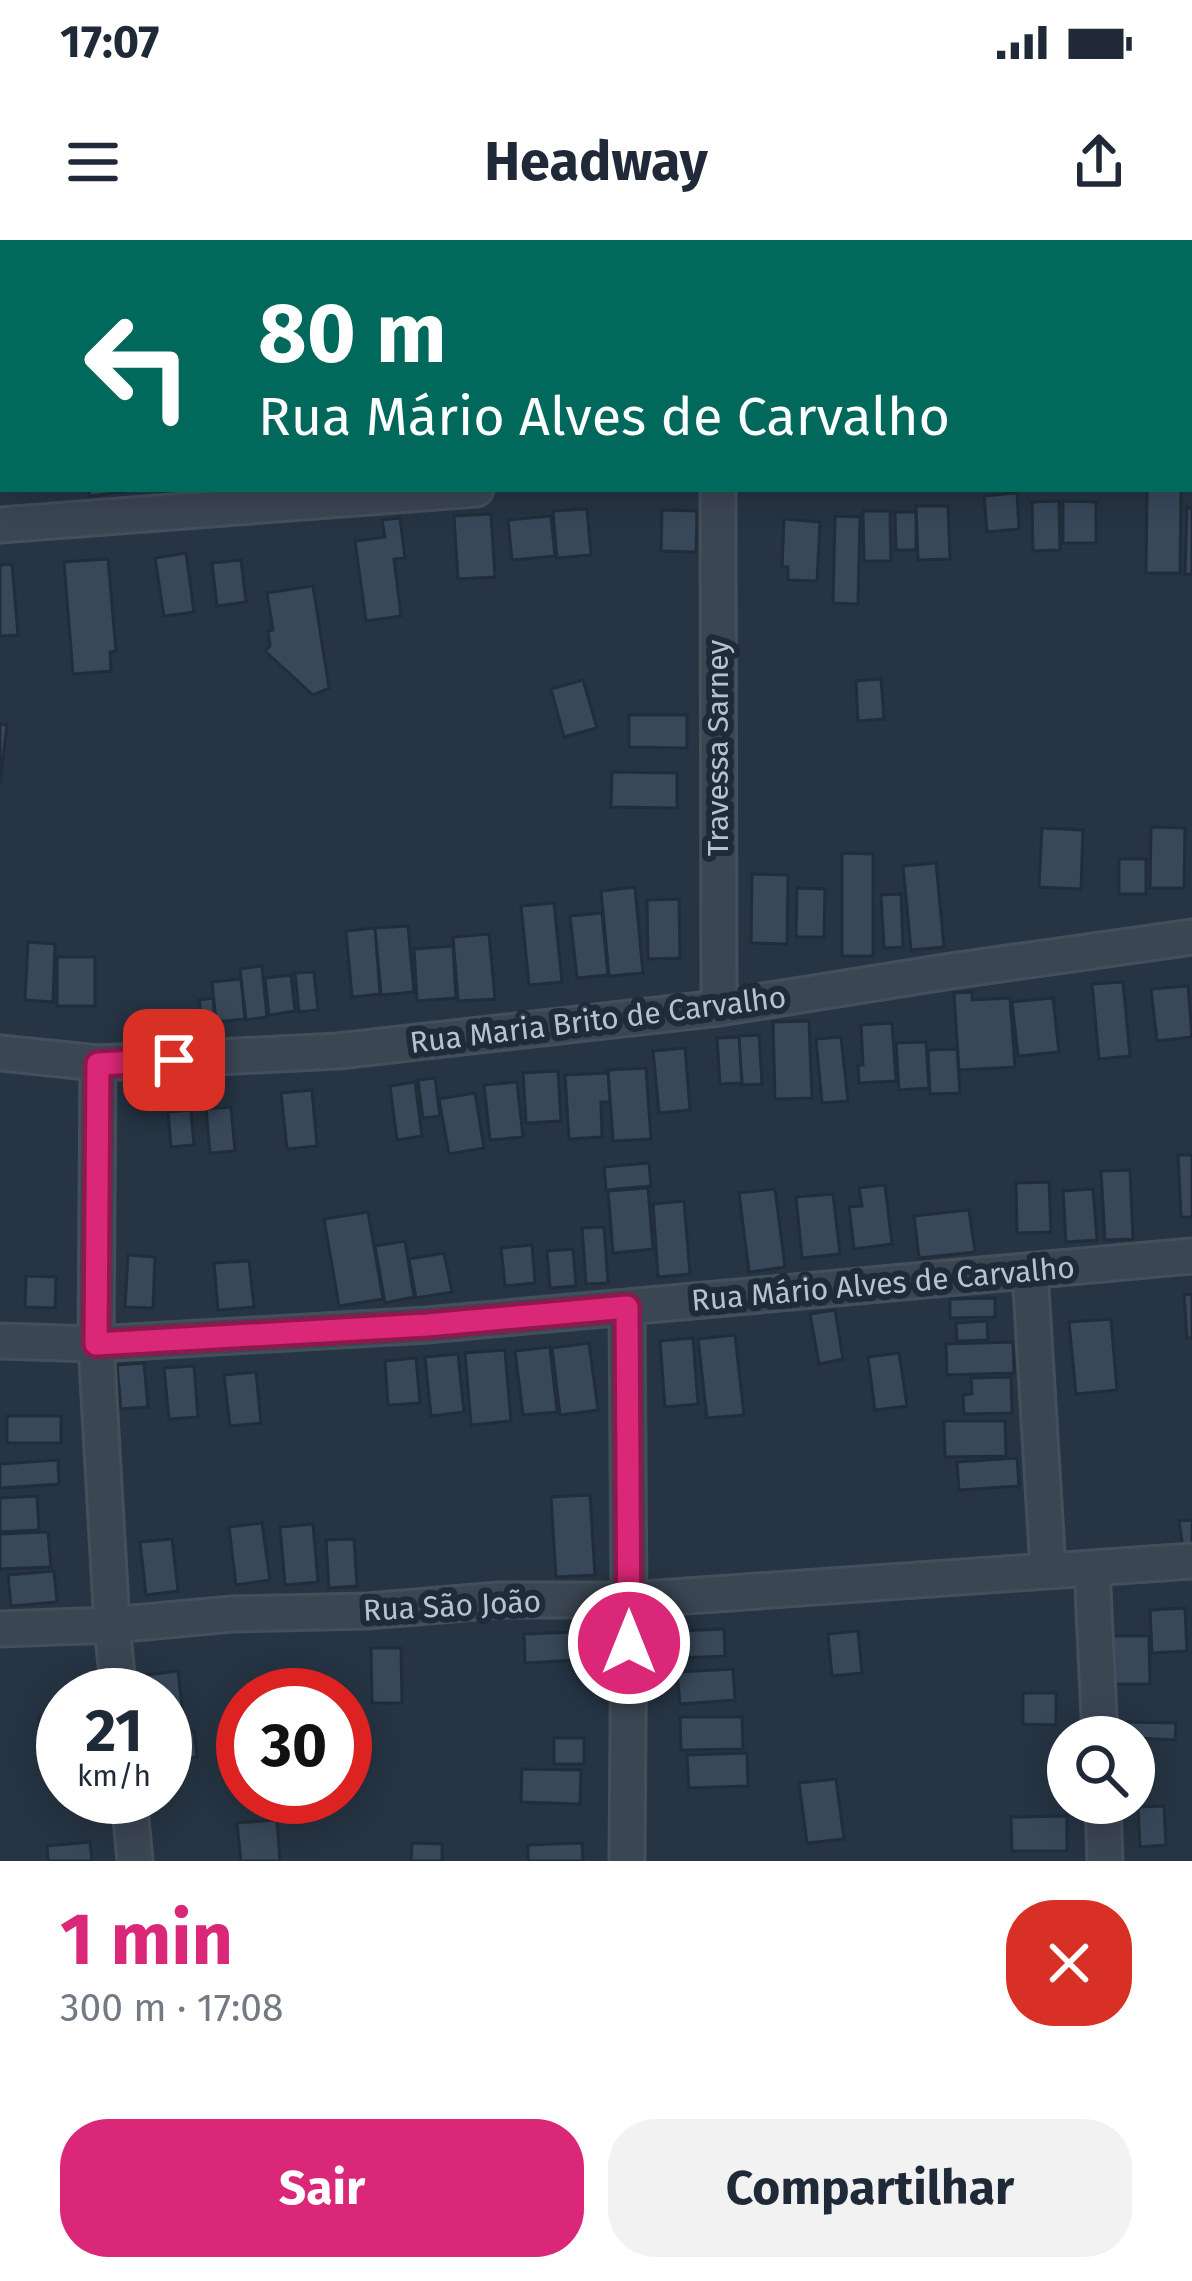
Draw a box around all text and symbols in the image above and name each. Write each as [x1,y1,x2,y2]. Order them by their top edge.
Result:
text: 17:07 [60,15,159,69]
icon: menu [60,129,126,195]
icon: share [1066,129,1132,195]
text: Headway [484,130,708,194]
text: 80 m [258,283,447,384]
icon: left [60,288,216,444]
text: Rua Mário Alves de Carvalho [258,385,950,449]
street label: Travessa Sarney [700,640,736,856]
street label: Rua Maria Brito de Carvalho [408,979,788,1061]
pin [123,1009,225,1111]
icon: arrive [141,1027,207,1093]
street label: Rua Mário Alves de Carvalho [690,1249,1076,1319]
position arrow [566,1580,692,1706]
street label: Rua São João [362,1583,542,1629]
speed limit sign: 30 [216,1668,372,1824]
text: 21 [85,1695,143,1767]
map controls [1047,1716,1155,1824]
button: search [1047,1716,1155,1824]
text: km/h [77,1758,151,1794]
text: 1 min [60,1897,233,1983]
button: close [1006,1900,1132,2026]
text: 300 m · 17:08 [60,1985,284,2031]
button: Sair [60,2119,584,2257]
button: Compartilhar [608,2119,1132,2257]

